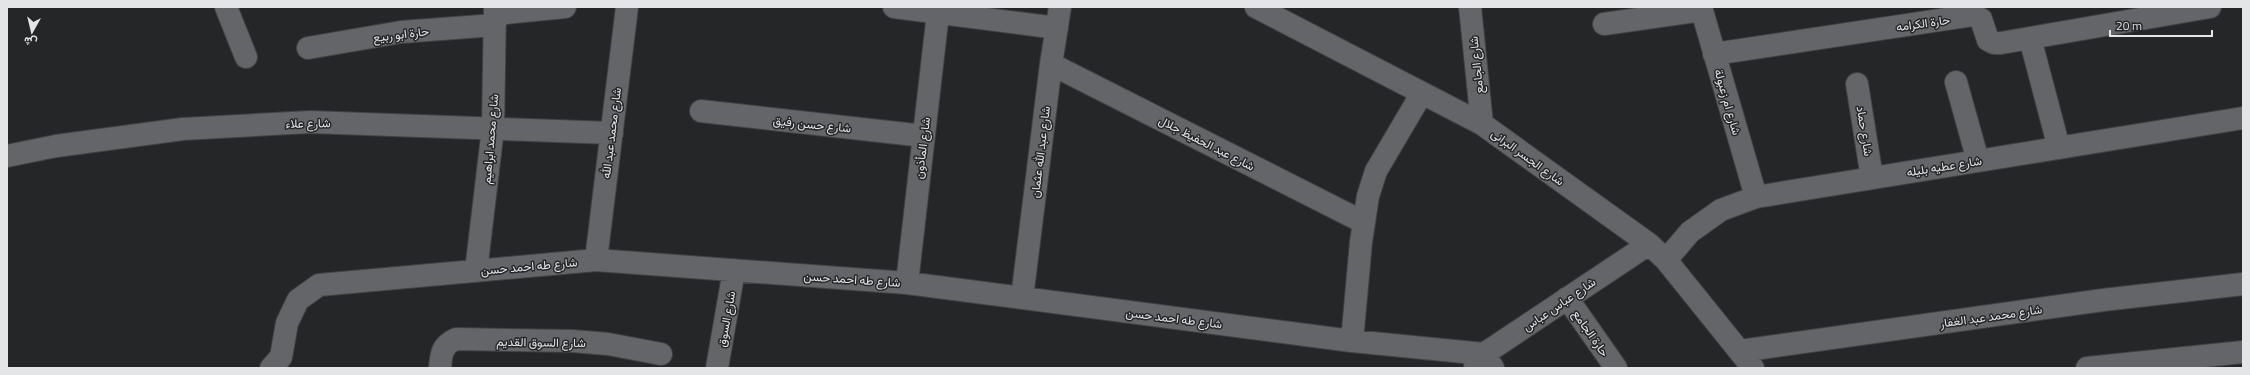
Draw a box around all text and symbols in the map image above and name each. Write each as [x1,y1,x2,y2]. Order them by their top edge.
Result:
street label: حارة الكرامه [1895,10,1951,36]
north arrow [12,12,52,52]
scale bar [2110,12,2212,38]
text: 20 m [2116,16,2142,35]
street label: حارة ابو ربيع [372,21,430,47]
text: ش [23,33,38,51]
street label: شارع الجامع [1464,35,1488,95]
street label: شارع ام زعبولة [1710,67,1746,137]
street label: شارع محمد عبد الله [596,86,626,180]
street label: شارع محمد ابراهيم [477,93,503,185]
street label: شارع عبد الله عثمان [1025,105,1055,199]
street label: شارع حماد [1852,105,1878,157]
street label: شارع حسن رفيق [772,110,852,138]
street label: شارع عبد الحفيظ جلال [1156,111,1258,175]
street label: شارع علاء [285,113,331,133]
street label: شارع المأذون [909,116,935,180]
street label: شارع الجسر البرانى [1487,124,1569,190]
street label: شارع عطيه بليله [1905,151,1983,181]
street label: شارع طه احمد حسن [480,252,578,280]
street label: شارع طه احمد حسن [803,266,901,292]
street label: شارع عباس عباس [1518,272,1600,336]
street label: شارع السوق [712,289,740,349]
street label: شارع محمد عبد الغفار [1938,299,2043,333]
street label: شارع طه احمد حسن [1125,303,1223,333]
street label: حارة الجامع [1568,306,1614,360]
street label: شارع السوق القديم [496,332,586,352]

